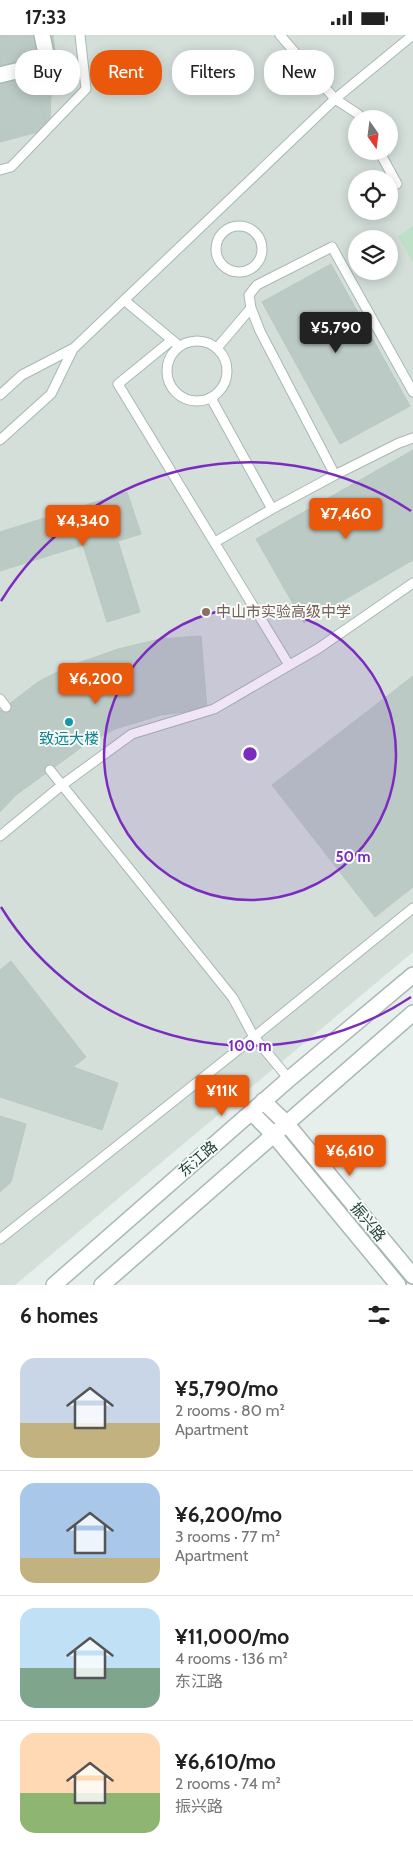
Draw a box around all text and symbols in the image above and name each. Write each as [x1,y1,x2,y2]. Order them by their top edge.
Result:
text: 17:33 [25,6,66,29]
chip: Buy [15,50,80,95]
chip: Rent [90,50,162,95]
chip: Filters [172,50,254,95]
chip: New [264,50,334,95]
north arrow [348,110,398,160]
map controls [348,110,398,280]
button: locate [348,170,398,220]
button: layers [348,230,398,280]
pin: ¥5,790 [295,311,377,354]
text: ¥5,790 [311,318,361,337]
pin: ¥7,460 [305,497,387,540]
text: ¥7,460 [320,504,372,523]
pin: ¥4,340 [42,505,124,547]
text: ¥4,340 [56,511,110,530]
place label: 中山市实验高级中学 [216,603,351,621]
marker: 中山市实验高级中学 [200,606,212,618]
pin: ¥6,200 [55,663,137,705]
text: ¥6,200 [69,669,123,688]
marker: 致远大楼 [63,716,75,728]
place label: 致远大楼 [39,730,99,748]
centre of rings [241,745,259,763]
text: 50 m [335,848,371,866]
text: 100 m [228,1037,272,1055]
pin: ¥11K [192,1075,252,1117]
text: ¥11K [206,1081,238,1100]
pin: ¥6,610 [309,1135,391,1177]
street label: 东江路 [175,1137,221,1181]
text: ¥6,610 [326,1141,374,1160]
street label: 振兴路 [347,1199,389,1245]
icon: filters [365,1301,393,1329]
text: 6 homes [20,1303,98,1328]
text: ¥5,790/mo [175,1376,278,1401]
icon: home [60,1378,120,1438]
text: 2 rooms · 80 m² [175,1401,285,1420]
text: Apartment [175,1420,248,1439]
text: ¥6,200/mo [175,1502,282,1527]
icon: home [60,1503,120,1563]
text: 3 rooms · 77 m² [175,1527,280,1546]
text: Apartment [175,1546,248,1565]
text: ¥11,000/mo [175,1624,289,1649]
icon: home [60,1628,120,1688]
text: 4 rooms · 136 m² [175,1649,288,1668]
text: 东江路 [175,1672,223,1691]
text: ¥6,610/mo [175,1749,276,1774]
icon: home [60,1753,120,1813]
text: 2 rooms · 74 m² [175,1774,281,1793]
text: 振兴路 [175,1797,223,1816]

